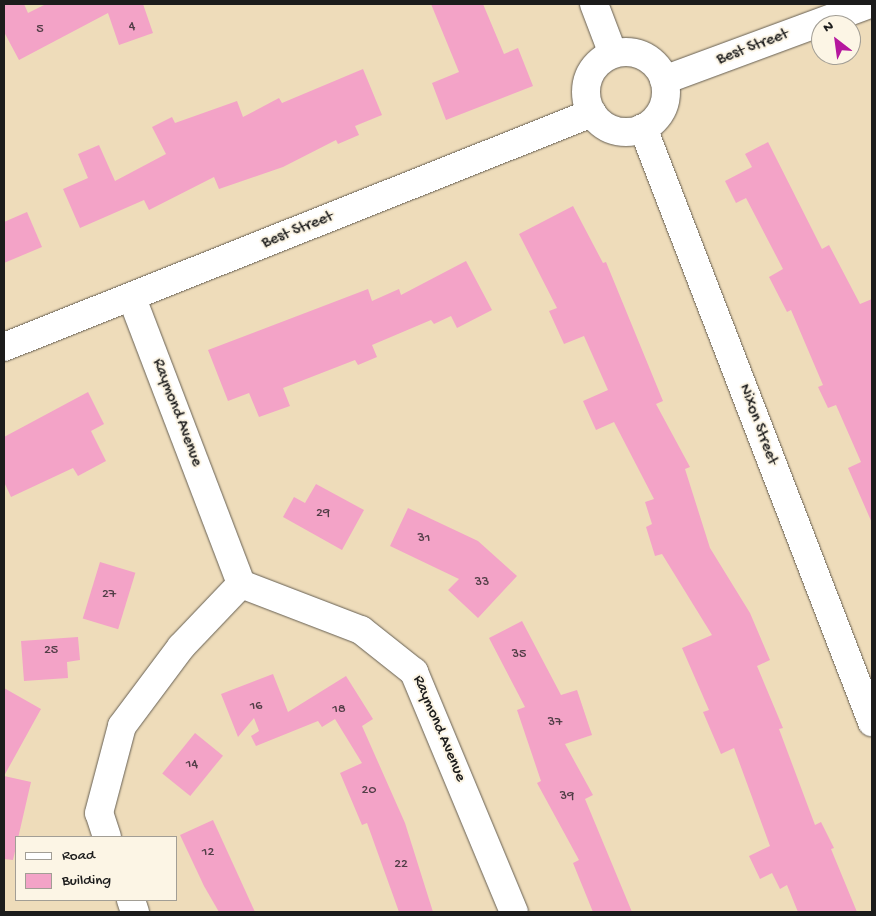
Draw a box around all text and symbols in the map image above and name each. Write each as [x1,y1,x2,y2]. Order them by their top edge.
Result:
north arrow [811,15,861,65]
text: N [821,18,837,37]
house number: 4 [129,19,135,35]
house number: 5 [36,22,44,38]
street label: Best Street [714,26,792,70]
street label: Best Street [259,208,337,254]
street label: Raymond Avenue [147,356,205,470]
street label: Nixon Street [733,382,781,468]
house number: 29 [316,506,330,522]
house number: 31 [418,531,430,547]
house number: 33 [475,575,489,591]
house number: 27 [102,587,116,603]
house number: 25 [44,643,58,659]
house number: 35 [512,647,526,663]
street label: Raymond Avenue [407,673,469,785]
house number: 16 [250,699,262,715]
house number: 18 [332,702,346,718]
house number: 37 [548,715,562,731]
house number: 14 [186,757,198,773]
house number: 20 [362,783,376,799]
house number: 39 [560,789,574,805]
legend [15,836,178,901]
house number: 12 [202,845,214,861]
text: Road [62,847,95,865]
house number: 22 [394,857,408,873]
text: Building [62,872,111,890]

